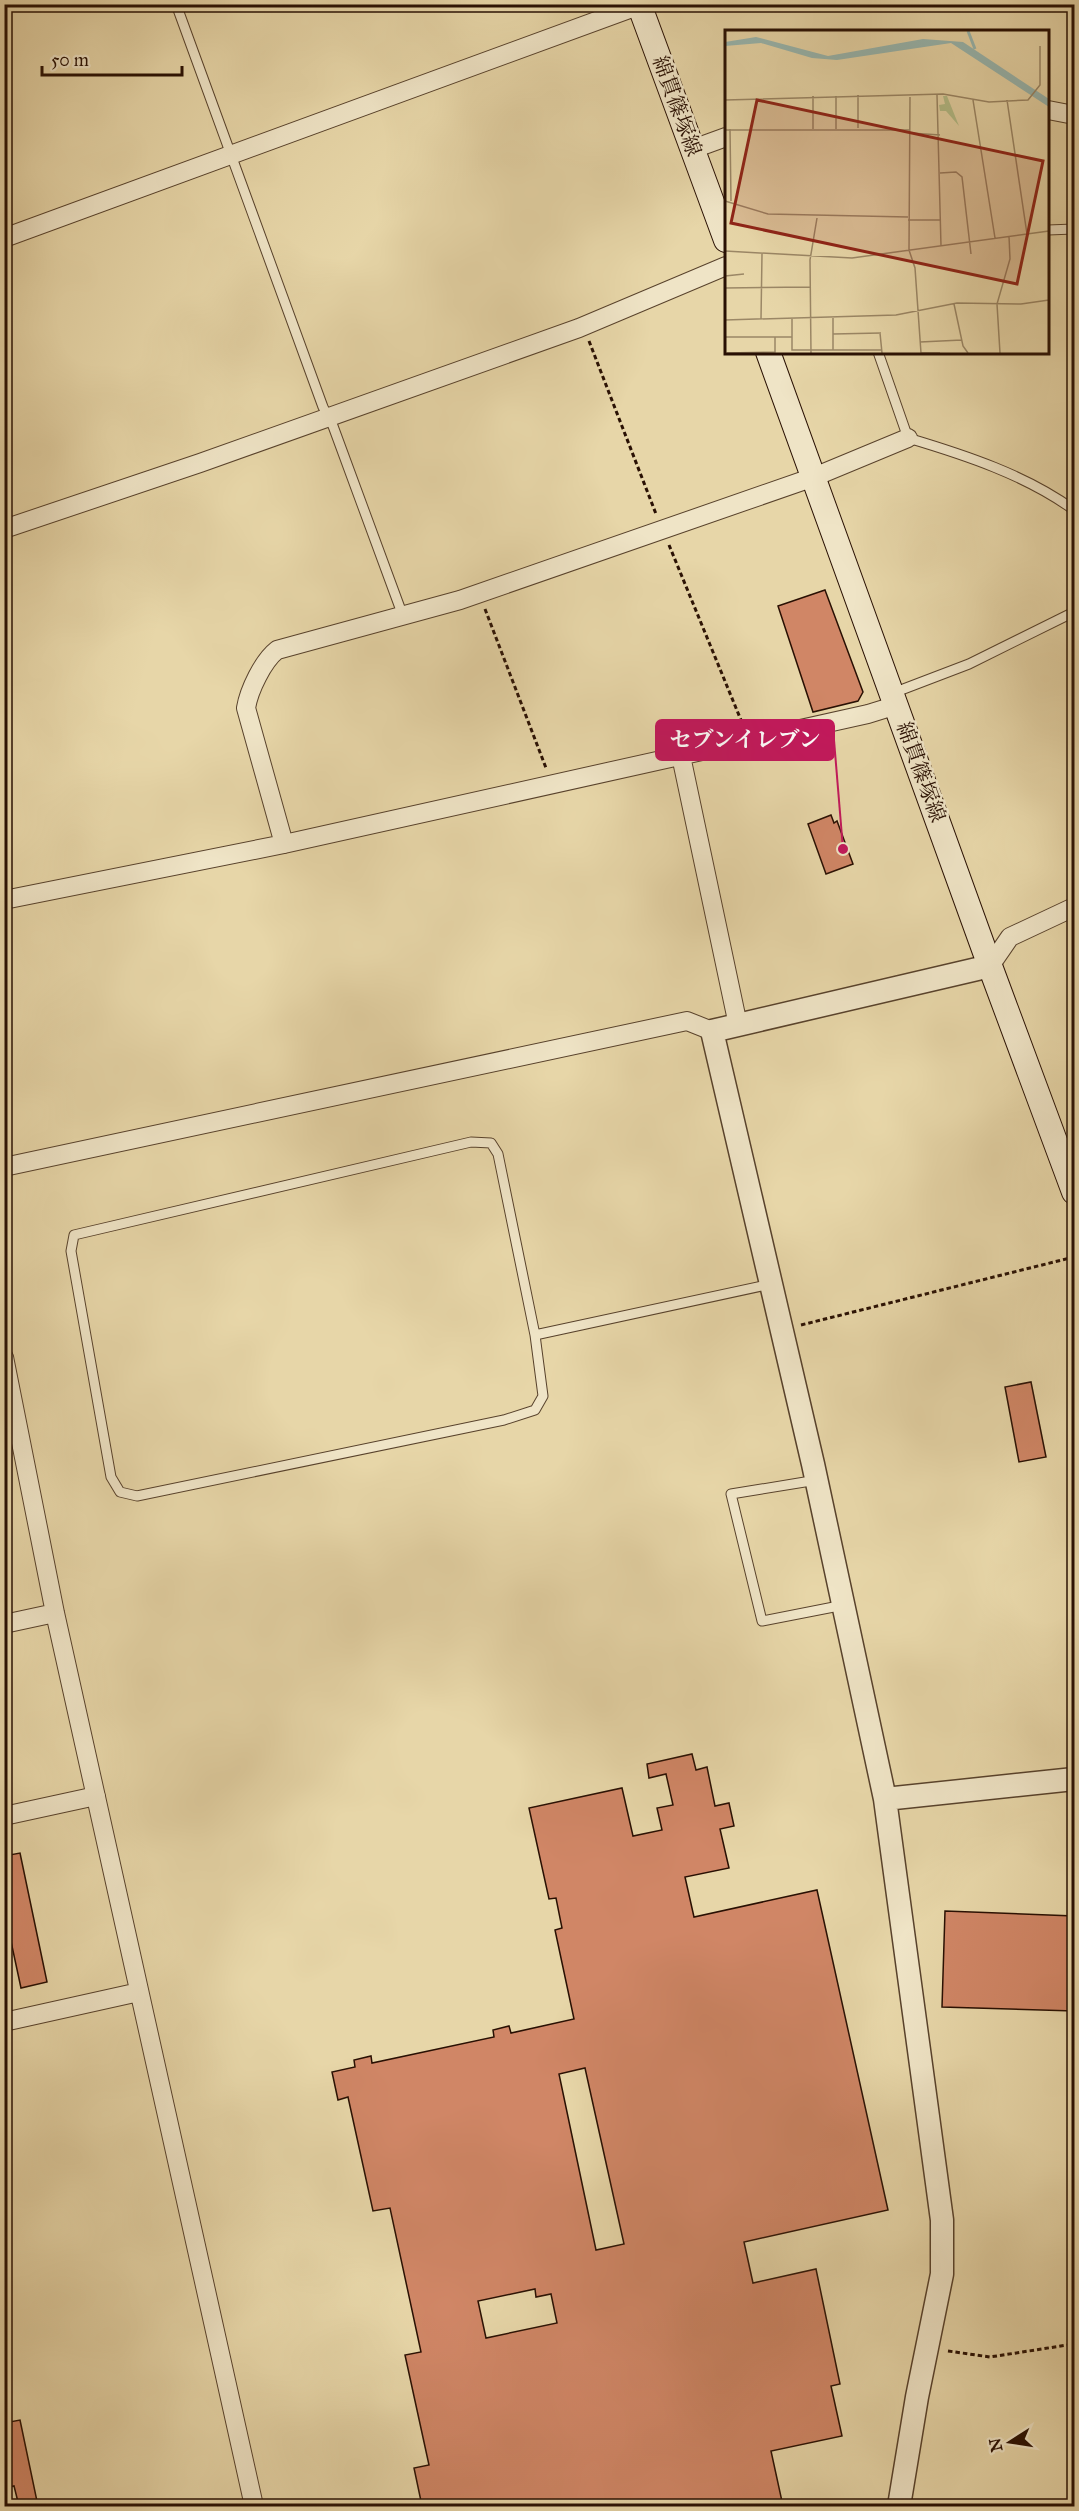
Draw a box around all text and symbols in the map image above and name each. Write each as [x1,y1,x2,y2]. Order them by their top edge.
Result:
inset map [725,30,1049,354]
scale bar [42,39,182,77]
text: 50 m [51,49,89,71]
street label: 綿貫篠塚線 [647,52,707,160]
street label: 綿貫篠塚線 [891,718,951,826]
callout: セブンイレブン [656,720,834,760]
text: セブンイレブン [669,726,821,753]
north arrow [980,2412,1040,2472]
text: N [985,2436,1007,2454]

